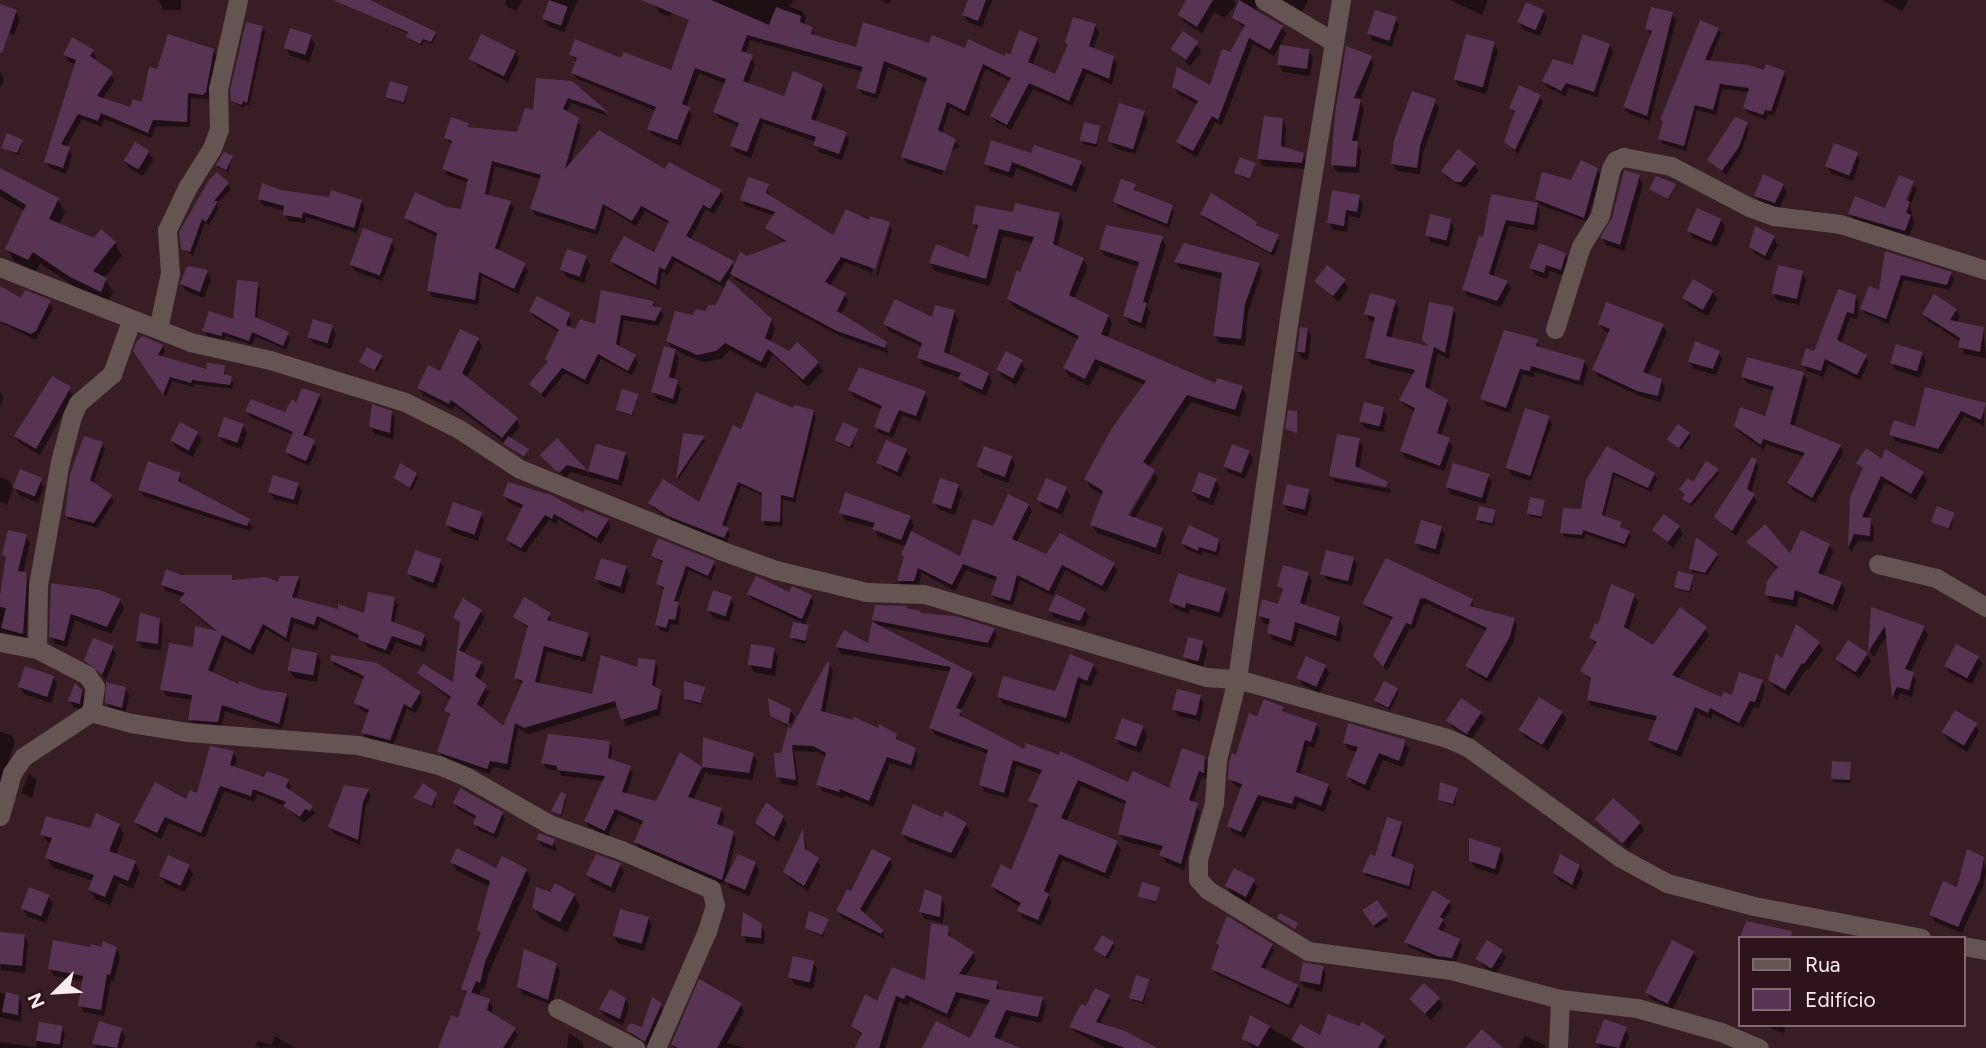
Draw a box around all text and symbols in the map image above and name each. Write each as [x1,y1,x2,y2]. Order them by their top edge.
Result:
legend [1738,936,1965,1027]
text: Rua [1805,952,1841,977]
north arrow [21,957,91,1027]
text: Edifício [1805,987,1876,1012]
text: N [23,989,50,1012]

